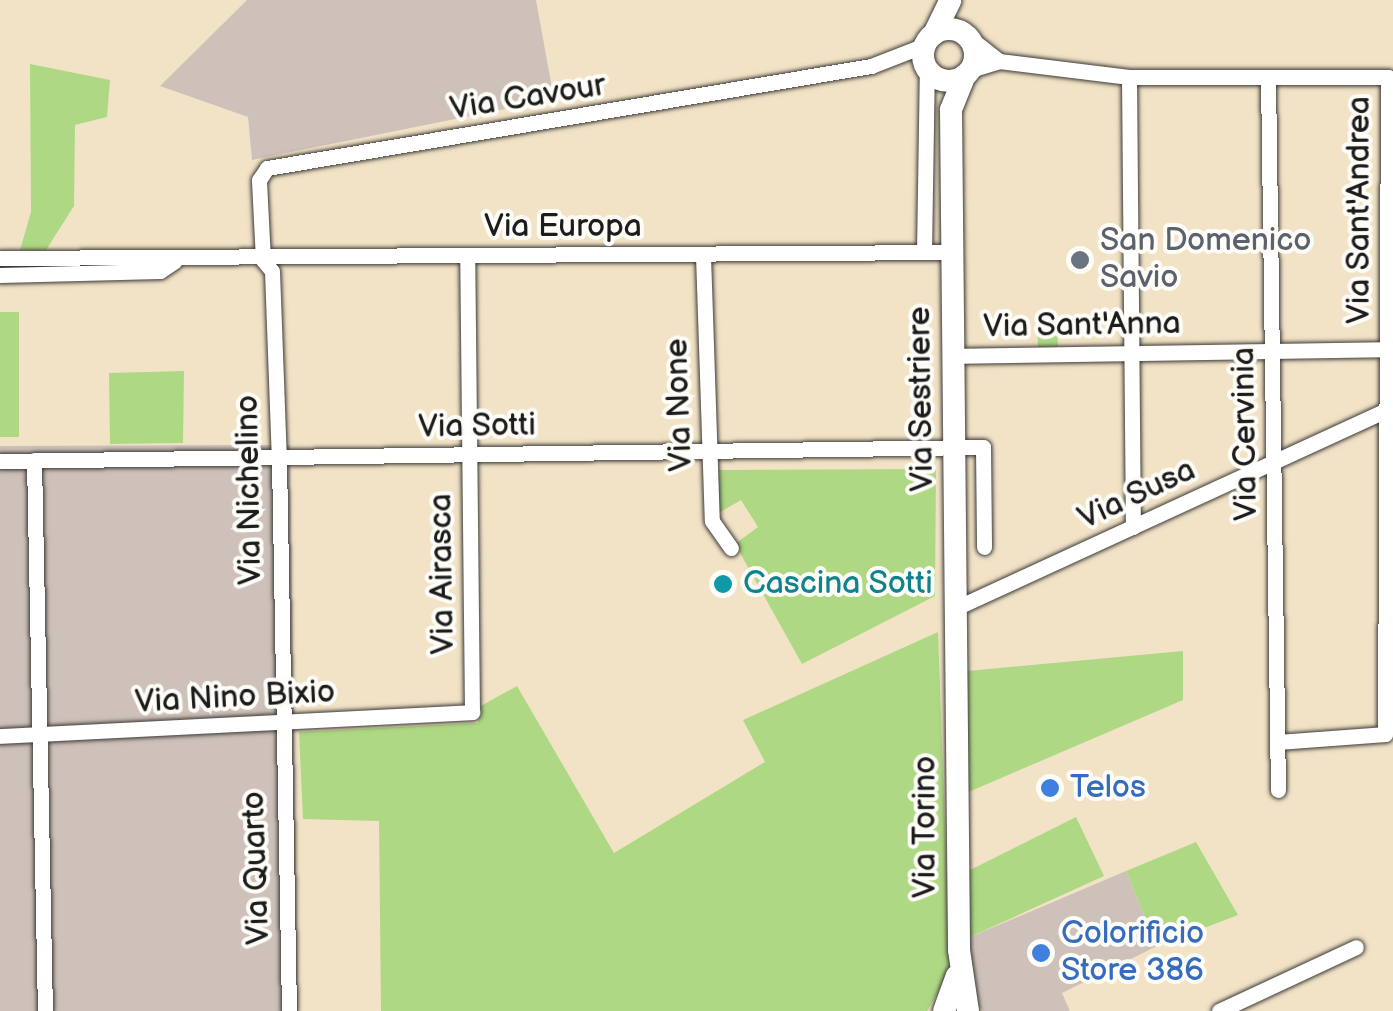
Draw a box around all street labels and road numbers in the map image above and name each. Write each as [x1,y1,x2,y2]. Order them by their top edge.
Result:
street label: Via Cavour [447,67,609,129]
street label: Via Sant'Andrea [1341,96,1379,324]
street label: Via Europa [484,208,642,246]
street label: Via Sant'Anna [982,305,1182,347]
street label: Via Sestriere [901,306,943,492]
street label: Via None [658,338,702,472]
street label: Via Cervinia [1225,347,1267,521]
street label: Via Nichelino [229,395,271,585]
street label: Via Sotti [418,407,536,447]
street label: Via Susa [1072,451,1202,539]
street label: Via Airasca [422,493,464,655]
street label: Via Nino Bixio [134,674,336,722]
street label: Via Torino [907,755,945,899]
street label: Via Quarto [235,790,279,946]

